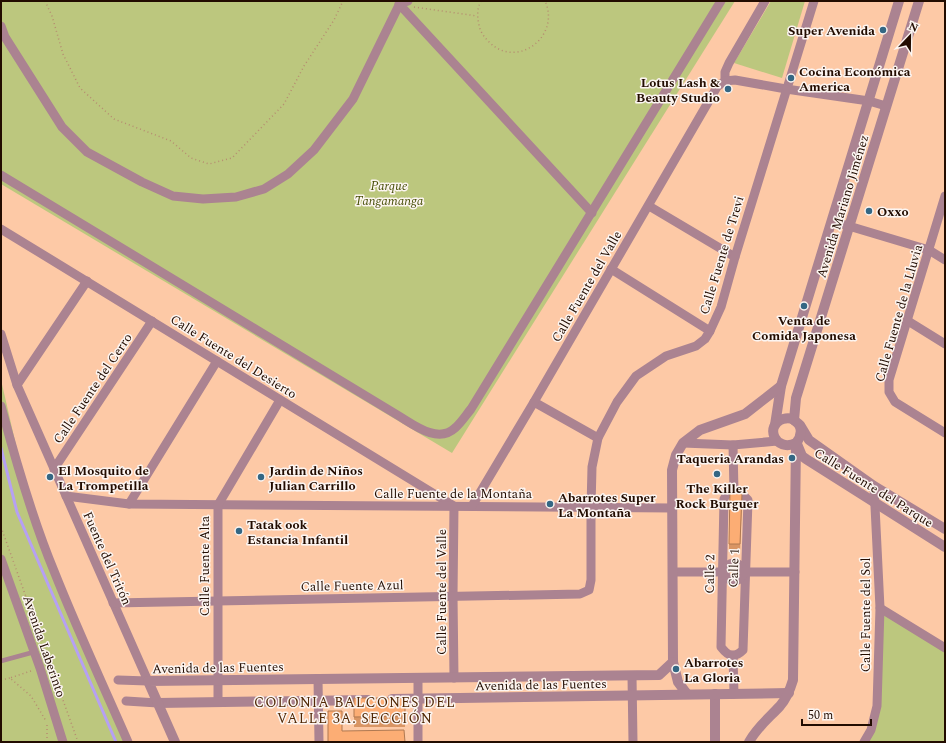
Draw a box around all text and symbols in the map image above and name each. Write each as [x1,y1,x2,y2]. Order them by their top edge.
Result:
north arrow [890,16,930,56]
text: N [906,18,921,37]
place label: Super Avenida [788,21,875,41]
marker: Super Avenida [878,25,888,35]
place label: Cocina Económica America [799,62,911,97]
place label: Lotus Lash & Beauty Studio [636,73,720,108]
marker: Cocina Económica America [786,73,796,83]
marker: Lotus Lash & Beauty Studio [723,84,733,94]
street label: Avenida Mariano Jiménez [812,132,874,280]
park label: Parque Tangamanga [355,176,424,211]
street label: Calle Fuente de Trevi [694,194,750,317]
place label: Oxxo [877,202,909,222]
marker: Oxxo [864,206,874,216]
street label: Calle Fuente del Valle [547,227,627,346]
street label: Calle Fuente de la Lluvia [870,242,928,384]
marker: Venta de Comida Japonesa [799,301,809,311]
street label: Calle Fuente del Desierto [166,310,301,404]
place label: Venta de Comida Japonesa [752,311,856,346]
street label: Calle Fuente del Cerro [48,329,137,448]
street label: Calle Fuente del Parque [810,443,937,533]
place label: Taqueria Arandas [677,449,784,469]
marker: Taqueria Arandas [787,453,797,463]
place label: El Mosquito de La Trompetilla [58,461,149,496]
place label: Jardin de Niños Julian Carrillo [269,461,363,496]
marker: The Killer Rock Burguer [712,469,722,479]
marker: El Mosquito de La Trompetilla [45,472,55,482]
marker: Jardin de Niños Julian Carrillo [256,472,266,482]
place label: The Killer Rock Burguer [675,479,759,514]
street label: Calle Fuente de la Montaña [374,484,533,504]
place label: Abarrotes Super La Montaña [558,488,656,523]
marker: Abarrotes Super La Montaña [545,499,555,509]
street label: Fuente del Tritón [77,508,137,609]
street label: Calle Fuente Alta [195,515,215,616]
place label: Tatak ook Estancia Infantil [247,515,348,550]
marker: Tatak ook Estancia Infantil [234,526,244,536]
street label: Calle Fuente del Valle [432,529,452,655]
street label: Calle 1 [723,548,745,588]
street label: Calle 2 [700,554,720,594]
street label: Calle Fuente del Sol [856,557,876,672]
street label: Calle Fuente Azul [300,575,404,597]
street label: Avenida Laberinto [17,593,71,700]
place label: Abarrotes La Gloria [684,653,743,688]
street label: Avenida de las Fuentes [152,657,284,679]
marker: Abarrotes La Gloria [671,664,681,674]
street label: Avenida de las Fuentes [475,674,607,696]
district label: COLONIA BALCONES DEL VALLE 3A. SECCIÓN [254,692,456,729]
scale bar [802,701,871,727]
text: 50 m [808,706,833,725]

